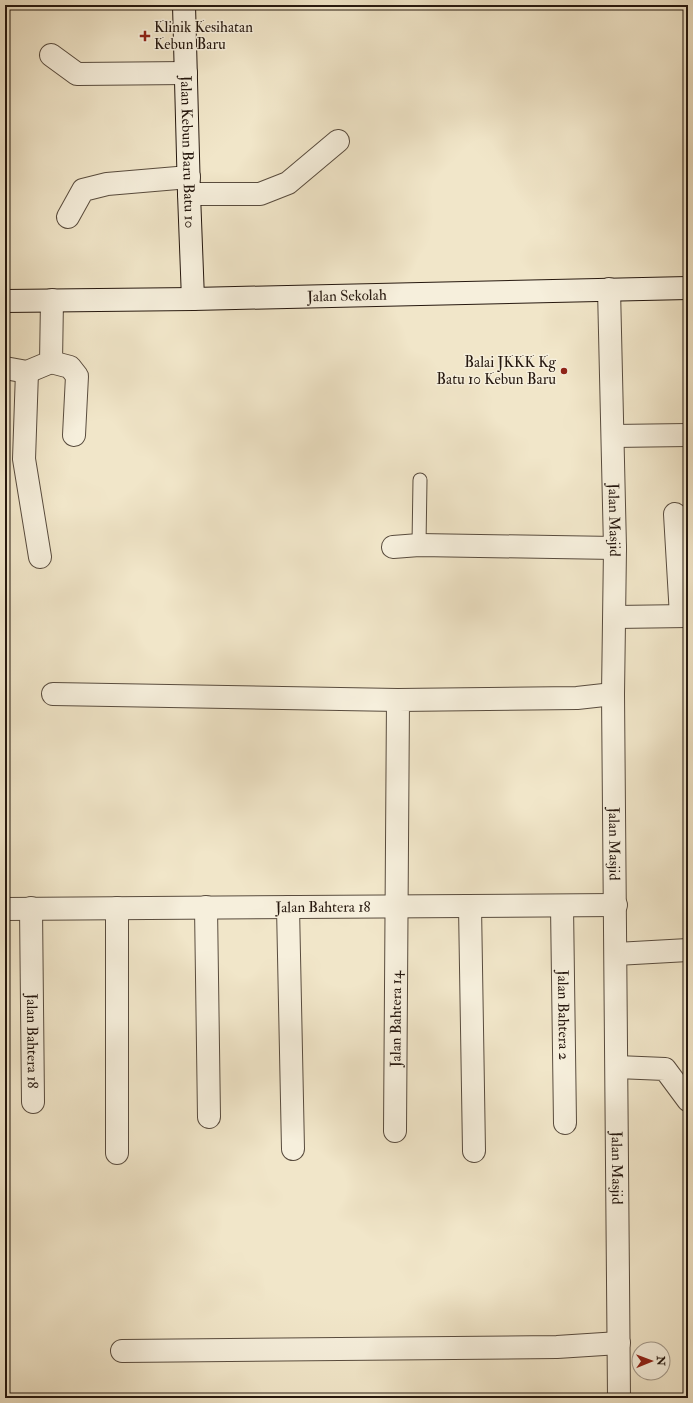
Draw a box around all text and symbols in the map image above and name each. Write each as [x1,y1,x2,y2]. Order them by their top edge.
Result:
place label: Klinik Kesihatan Kebun Baru [154,18,253,54]
marker: Klinik Kesihatan Kebun Baru [139,30,151,42]
street label: Jalan Kebun Baru Batu 10 [175,74,200,229]
street label: Jalan Sekolah [306,285,387,307]
place label: Balai JKKK Kg Batu 10 Kebun Baru [436,353,557,389]
marker: Balai JKKK Kg Batu 10 Kebun Baru [559,366,569,376]
street label: Jalan Masjid [603,482,625,557]
street label: Jalan Masjid [603,806,624,881]
street label: Jalan Bahtera 18 [274,897,371,918]
street label: Jalan Bahtera 2 [552,969,574,1061]
street label: Jalan Bahtera 14 [386,970,406,1068]
street label: Jalan Bahtera 18 [21,992,42,1089]
street label: Jalan Masjid [606,1130,627,1205]
north arrow [631,1341,671,1381]
text: N [654,1355,667,1367]

